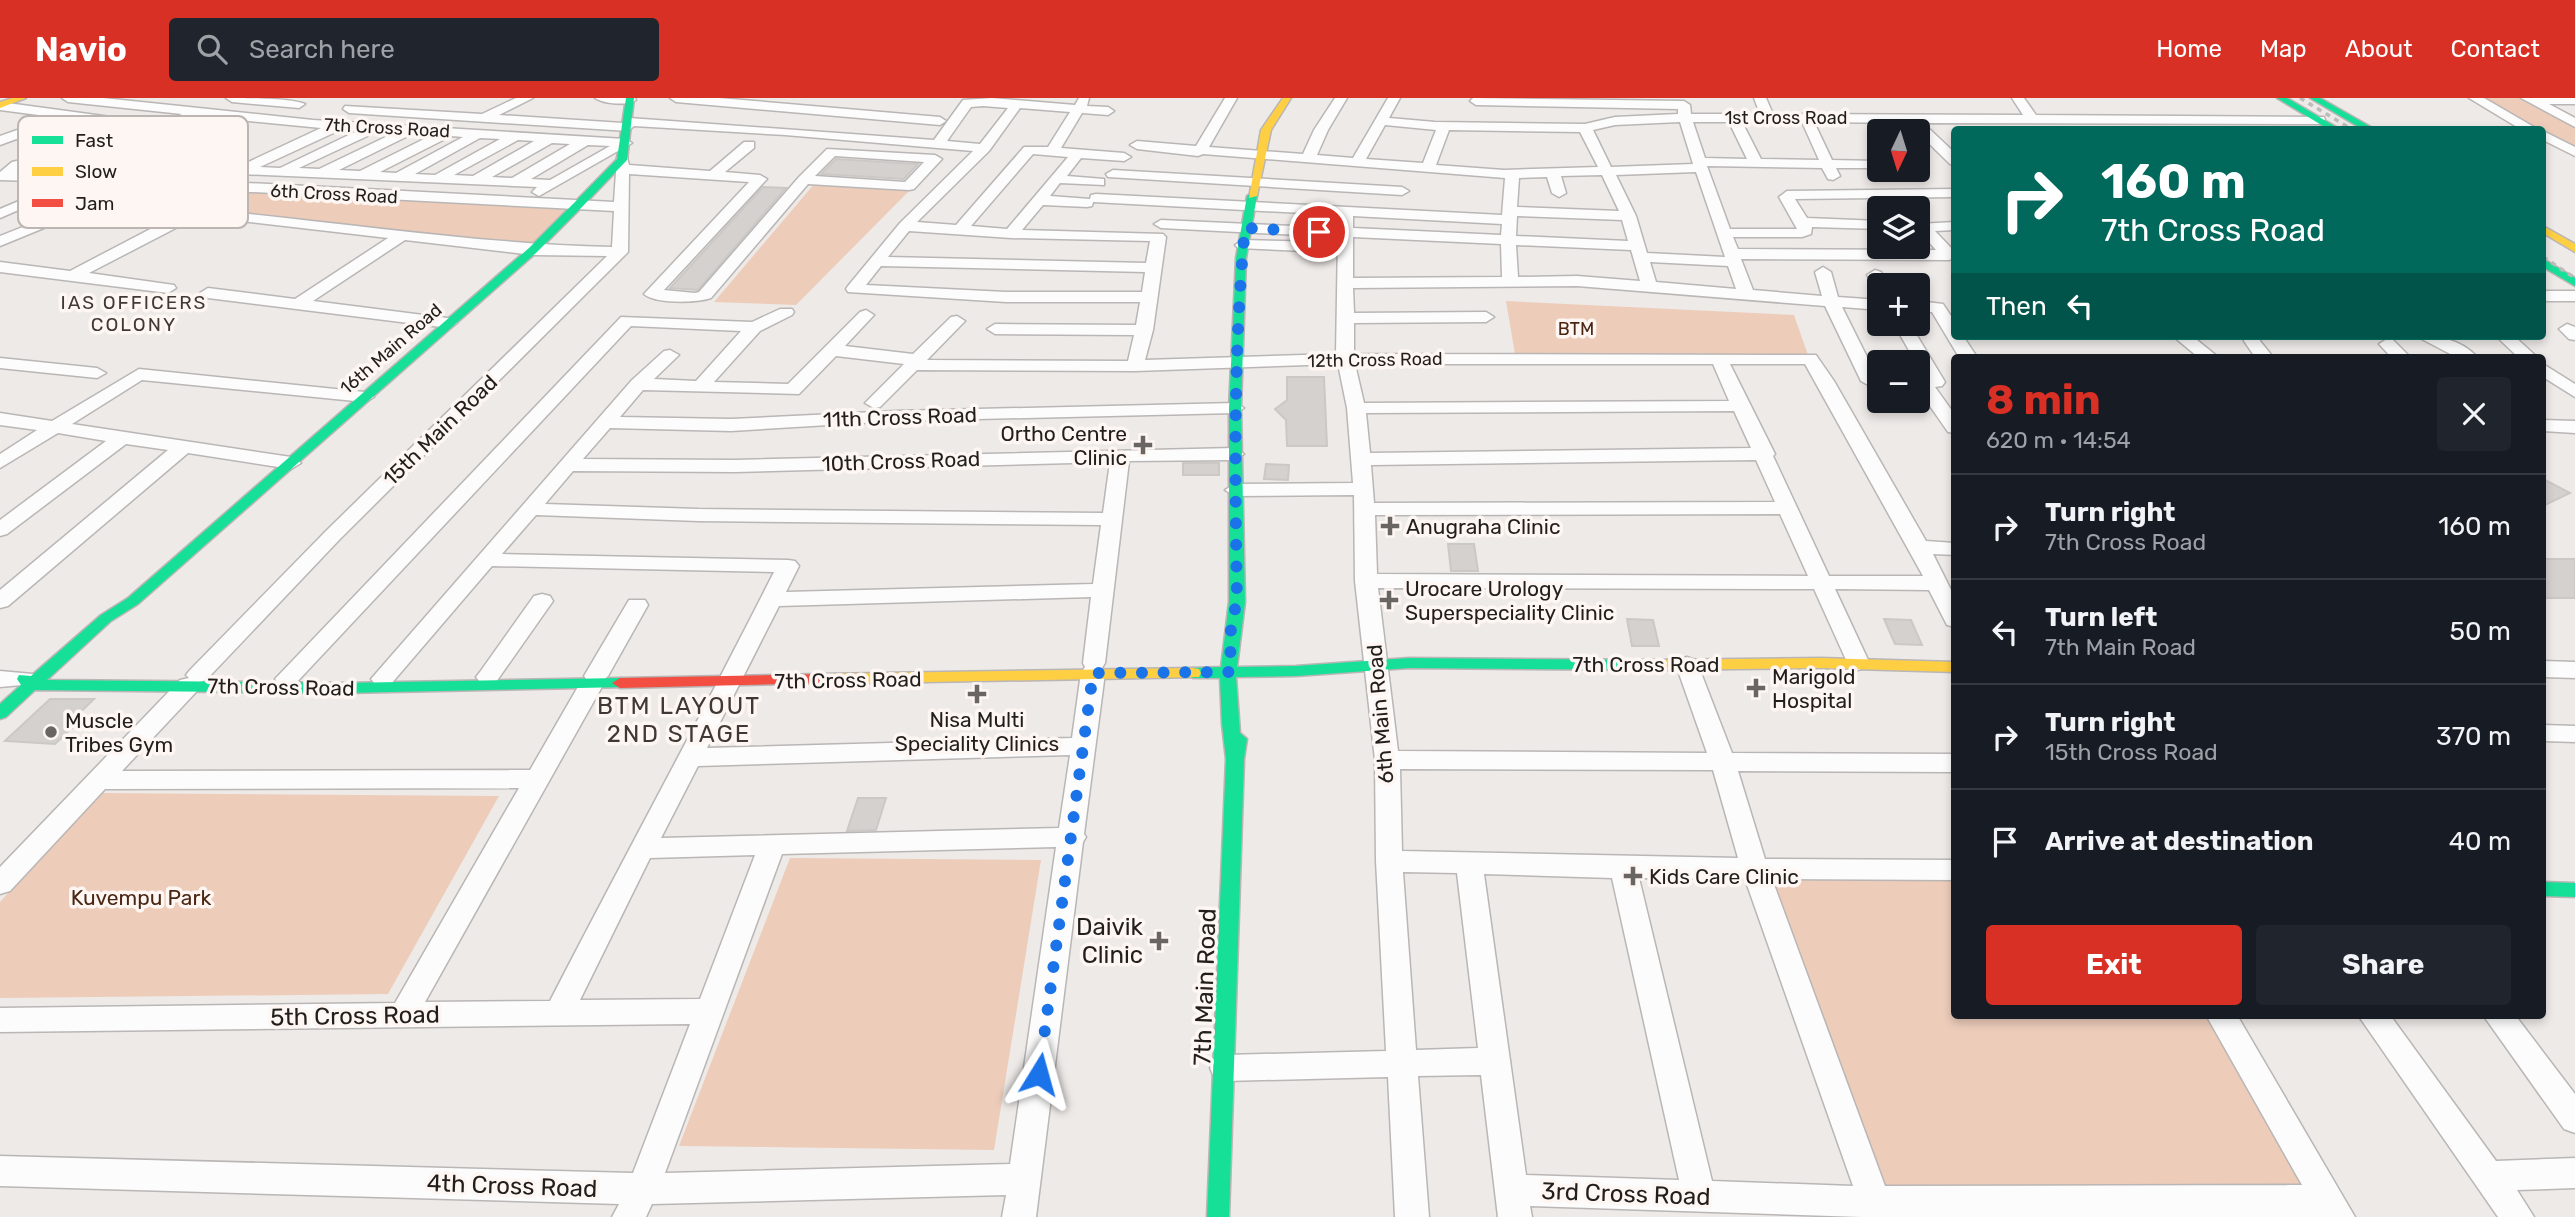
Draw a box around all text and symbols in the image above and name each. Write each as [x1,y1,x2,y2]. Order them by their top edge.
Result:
search box [169,18,659,81]
text: Navio [35,30,127,69]
icon: search [193,30,231,68]
text: Search here [249,34,395,65]
text: Home [2156,35,2222,63]
text: Map [2260,35,2307,63]
text: About [2345,35,2413,63]
text: Contact [2451,35,2540,63]
street label: 1st Cross Road [1725,107,1847,129]
street label: 7th Cross Road [323,114,451,142]
legend [18,116,248,228]
north arrow [1867,119,1930,182]
map controls [1867,119,1930,413]
text: Fast [75,129,114,152]
text: 160 m [2101,152,2246,210]
icon: right [1986,154,2077,245]
text: Slow [75,160,117,183]
street label: 6th Cross Road [270,180,398,208]
text: Jam [75,192,114,215]
button: layers [1867,196,1930,259]
pin [1289,202,1349,262]
text: 7th Cross Road [2101,211,2325,249]
icon: arrive [1300,213,1338,251]
button: + [1867,273,1930,336]
icon: left [2061,287,2099,325]
district label: IAS OFFICERS COLONY [61,291,207,336]
text: Then [1986,291,2047,322]
street label: 16th Main Road [336,299,446,399]
park label: BTM [1558,318,1594,340]
street label: 12th Cross Road [1307,348,1443,372]
button: − [1867,350,1930,413]
street label: 15th Main Road [378,369,502,491]
text: 8 min [1986,375,2101,425]
button: close [2437,377,2511,451]
street label: 11th Cross Road [822,402,978,432]
place label: Ortho Centre Clinic [1001,421,1127,470]
text: 620 m · 14:54 [1986,426,2131,454]
marker: Ortho Centre Clinic [1133,435,1153,455]
street label: 10th Cross Road [821,446,981,476]
text: Turn right [2045,497,2175,528]
icon: right [1986,508,2024,546]
text: 160 m [2438,511,2511,542]
place label: Anugraha Clinic [1406,514,1560,539]
marker: Anugraha Clinic [1380,516,1400,536]
text: 7th Cross Road [2045,528,2206,556]
place label: Urocare Urology Superspeciality Clinic [1405,576,1614,625]
marker: Urocare Urology Superspeciality Clinic [1379,590,1399,610]
text: Turn left [2045,602,2157,633]
icon: left [1986,613,2024,651]
text: 50 m [2450,616,2511,647]
text: 7th Main Road [2045,633,2196,661]
street label: 6th Main Road [1361,643,1399,785]
street label: 7th Cross Road [1572,652,1720,677]
place label: Marigold Hospital [1772,664,1856,713]
street label: 7th Cross Road [774,666,922,694]
street label: 7th Cross Road [207,673,355,701]
marker: Marigold Hospital [1746,678,1766,698]
marker: Nisa Multi Speciality Clinics [967,684,987,704]
district label: BTM LAYOUT 2ND STAGE [597,692,761,748]
place label: Nisa Multi Speciality Clinics [895,707,1059,756]
text: Turn right [2045,707,2175,738]
place label: Muscle Tribes Gym [65,708,173,757]
icon: right [1986,718,2024,756]
text: 370 m [2436,721,2511,752]
marker: Muscle Tribes Gym [43,724,59,740]
text: 15th Cross Road [2045,738,2218,766]
icon: arrive [1986,823,2024,861]
text: Arrive at destination [2045,826,2313,857]
text: 40 m [2449,826,2511,857]
place label: Kids Care Clinic [1649,864,1799,889]
marker: Kids Care Clinic [1623,866,1643,886]
park label: Kuvempu Park [71,885,211,910]
street label: 7th Main Road [1188,908,1222,1066]
place label: Daivik Clinic [1076,913,1144,969]
button: Exit [1986,925,2242,1005]
button: Share [2256,925,2511,1005]
marker: Daivik Clinic [1149,931,1169,951]
street label: 5th Cross Road [270,1001,440,1031]
position arrow [1002,1037,1076,1111]
street label: 4th Cross Road [426,1169,598,1203]
street label: 3rd Cross Road [1541,1177,1711,1211]

